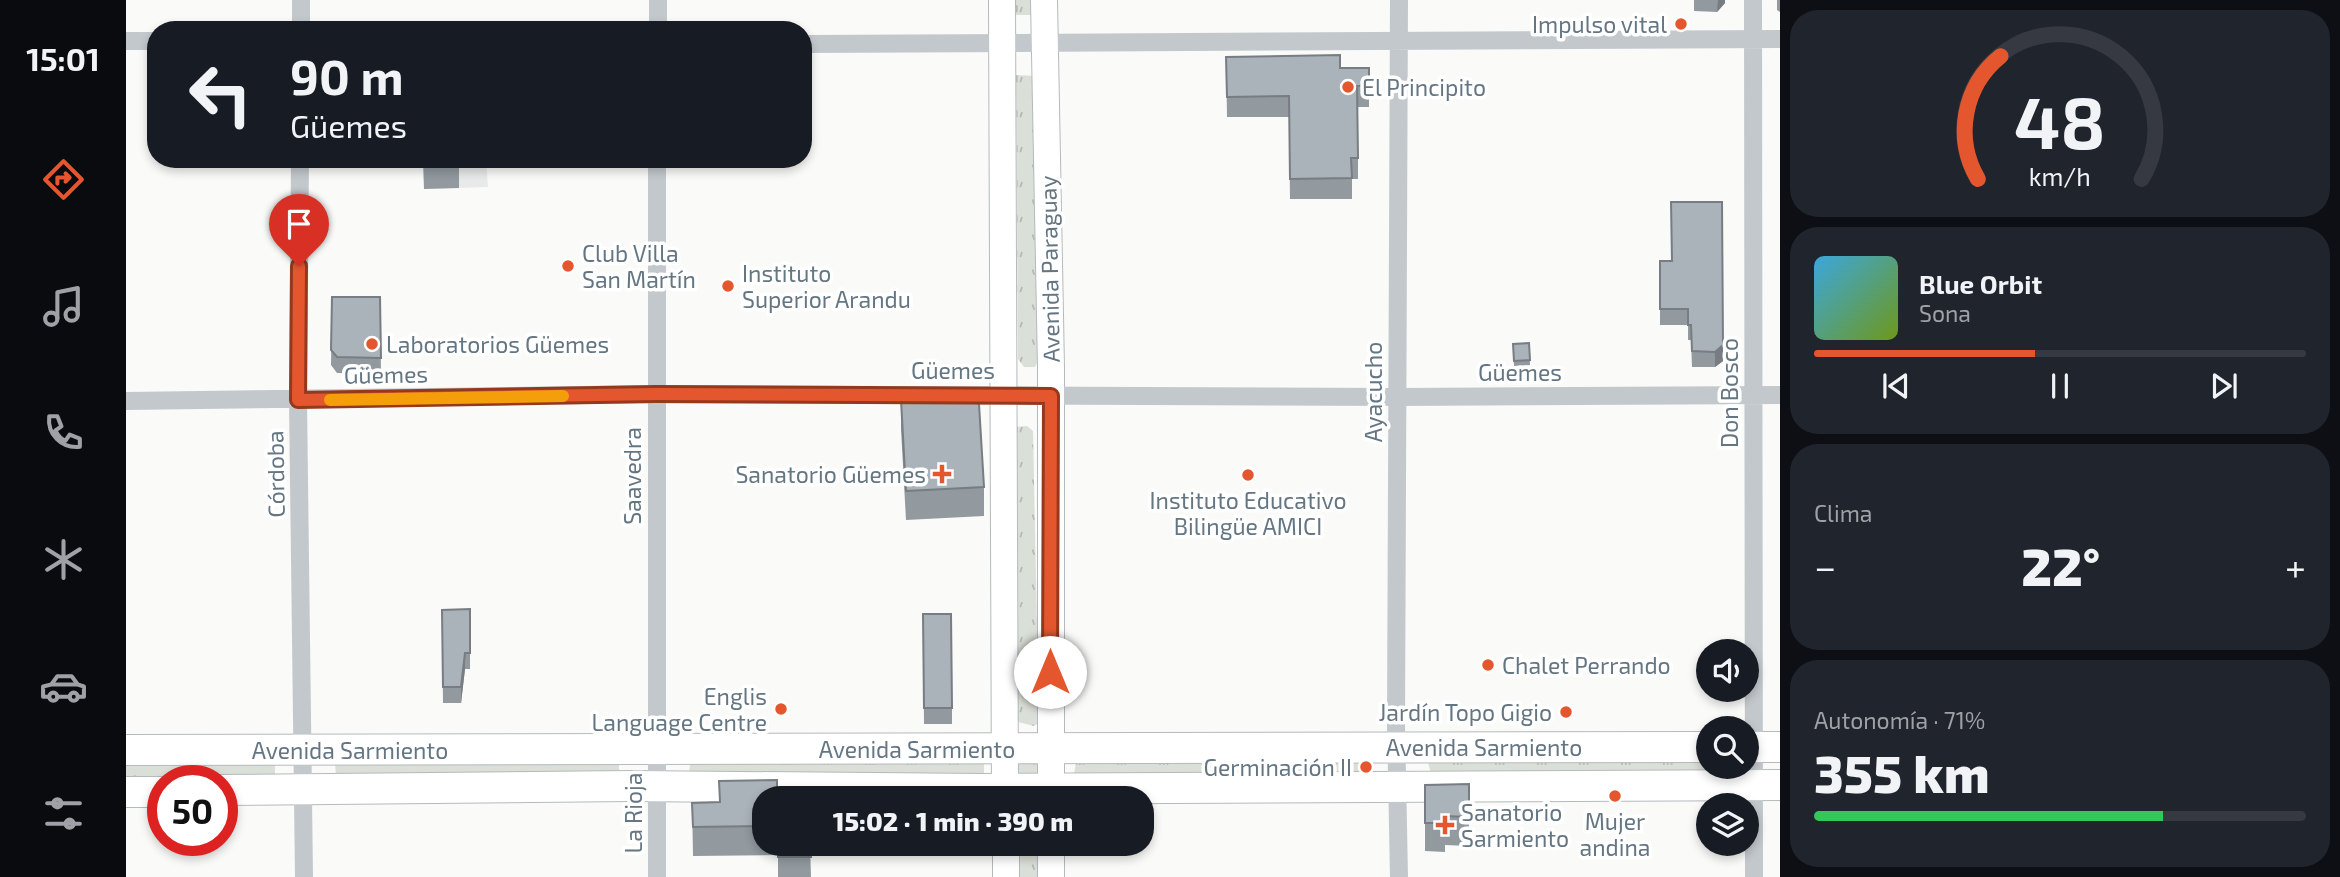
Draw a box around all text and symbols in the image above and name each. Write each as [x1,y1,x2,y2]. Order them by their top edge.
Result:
place label: Impulso vital [1532,10,1667,38]
marker: Impulso vital [1673,16,1689,32]
text: 15:01 [26,39,100,77]
text: 90 m [290,46,404,105]
icon: left [175,49,266,140]
place label: El Principito [1362,73,1486,101]
text: 48 [2014,77,2106,165]
marker: El Principito [1340,79,1356,95]
text: Güemes [290,106,407,144]
icon: directions [39,155,88,204]
text: km/h [2029,161,2091,191]
street label: Avenida Paraguay [1033,175,1065,363]
pin [269,194,329,266]
icon: arrive [280,205,318,243]
place label: Club Villa San Martín [582,239,696,293]
marker: Club Villa San Martín [560,258,576,274]
place label: Instituto Superior Arandu [742,259,911,313]
text: Blue Orbit [1919,268,2042,299]
marker: Instituto Superior Arandu [720,278,736,294]
icon: music [39,282,88,331]
text: Sona [1919,299,1971,327]
place label: Laboratorios Güemes [386,330,609,358]
marker: Laboratorios Güemes [364,336,380,352]
street label: Don Bosco [1715,338,1743,448]
street label: Ayacucho [1359,342,1387,442]
street label: Güemes [911,356,995,384]
street label: Güemes [1478,358,1562,386]
street label: Güemes [344,359,428,389]
icon: previous [1877,367,1915,405]
icon: pause [2041,367,2079,405]
icon: next [2205,367,2243,405]
icon: phone [39,408,88,457]
street label: Saavedra [618,427,646,525]
street label: Córdoba [260,430,290,518]
place label: Sanatorio Güemes [735,460,926,488]
marker: Sanatorio Güemes [932,464,952,484]
marker: Instituto Educativo Bilingüe AMICI [1240,467,1256,483]
place label: Instituto Educativo Bilingüe AMICI [1150,486,1347,540]
text: Clima [1814,499,1872,527]
text: 22° [2021,534,2100,596]
icon: climate [39,535,88,584]
text: − [1814,543,1836,589]
text: + [2285,543,2306,589]
position arrow [1013,635,1087,709]
map controls [1696,639,1759,856]
button: sound [1696,639,1759,702]
place label: Chalet Perrando [1502,651,1671,679]
marker: Chalet Perrando [1480,657,1496,673]
icon: car [39,662,88,711]
place label: Englis Language Centre [592,682,767,736]
place label: Jardín Topo Gigio [1379,698,1552,726]
marker: Englis Language Centre [773,701,789,717]
marker: Jardín Topo Gigio [1558,704,1574,720]
text: Autonomía · 71% [1814,706,1985,734]
button: search [1696,716,1759,779]
street label: Avenida Sarmiento [1386,733,1582,761]
street label: Avenida Sarmiento [819,735,1015,763]
street label: Avenida Sarmiento [252,736,448,764]
text: 355 km [1814,741,1990,803]
place label: Germinación II [1204,753,1352,781]
marker: Germinación II [1358,759,1374,775]
speed limit sign: 50 [147,765,238,856]
street label: La Rioja [619,773,647,853]
marker: Mujer andina [1607,788,1623,804]
icon: filters [39,789,88,838]
button: layers [1696,793,1759,856]
place label: Sanatorio Sarmiento [1461,798,1569,852]
text: 15:02 · 1 min · 390 m [833,805,1073,836]
place label: Mujer andina [1580,807,1650,861]
marker: Sanatorio Sarmiento [1435,815,1455,835]

